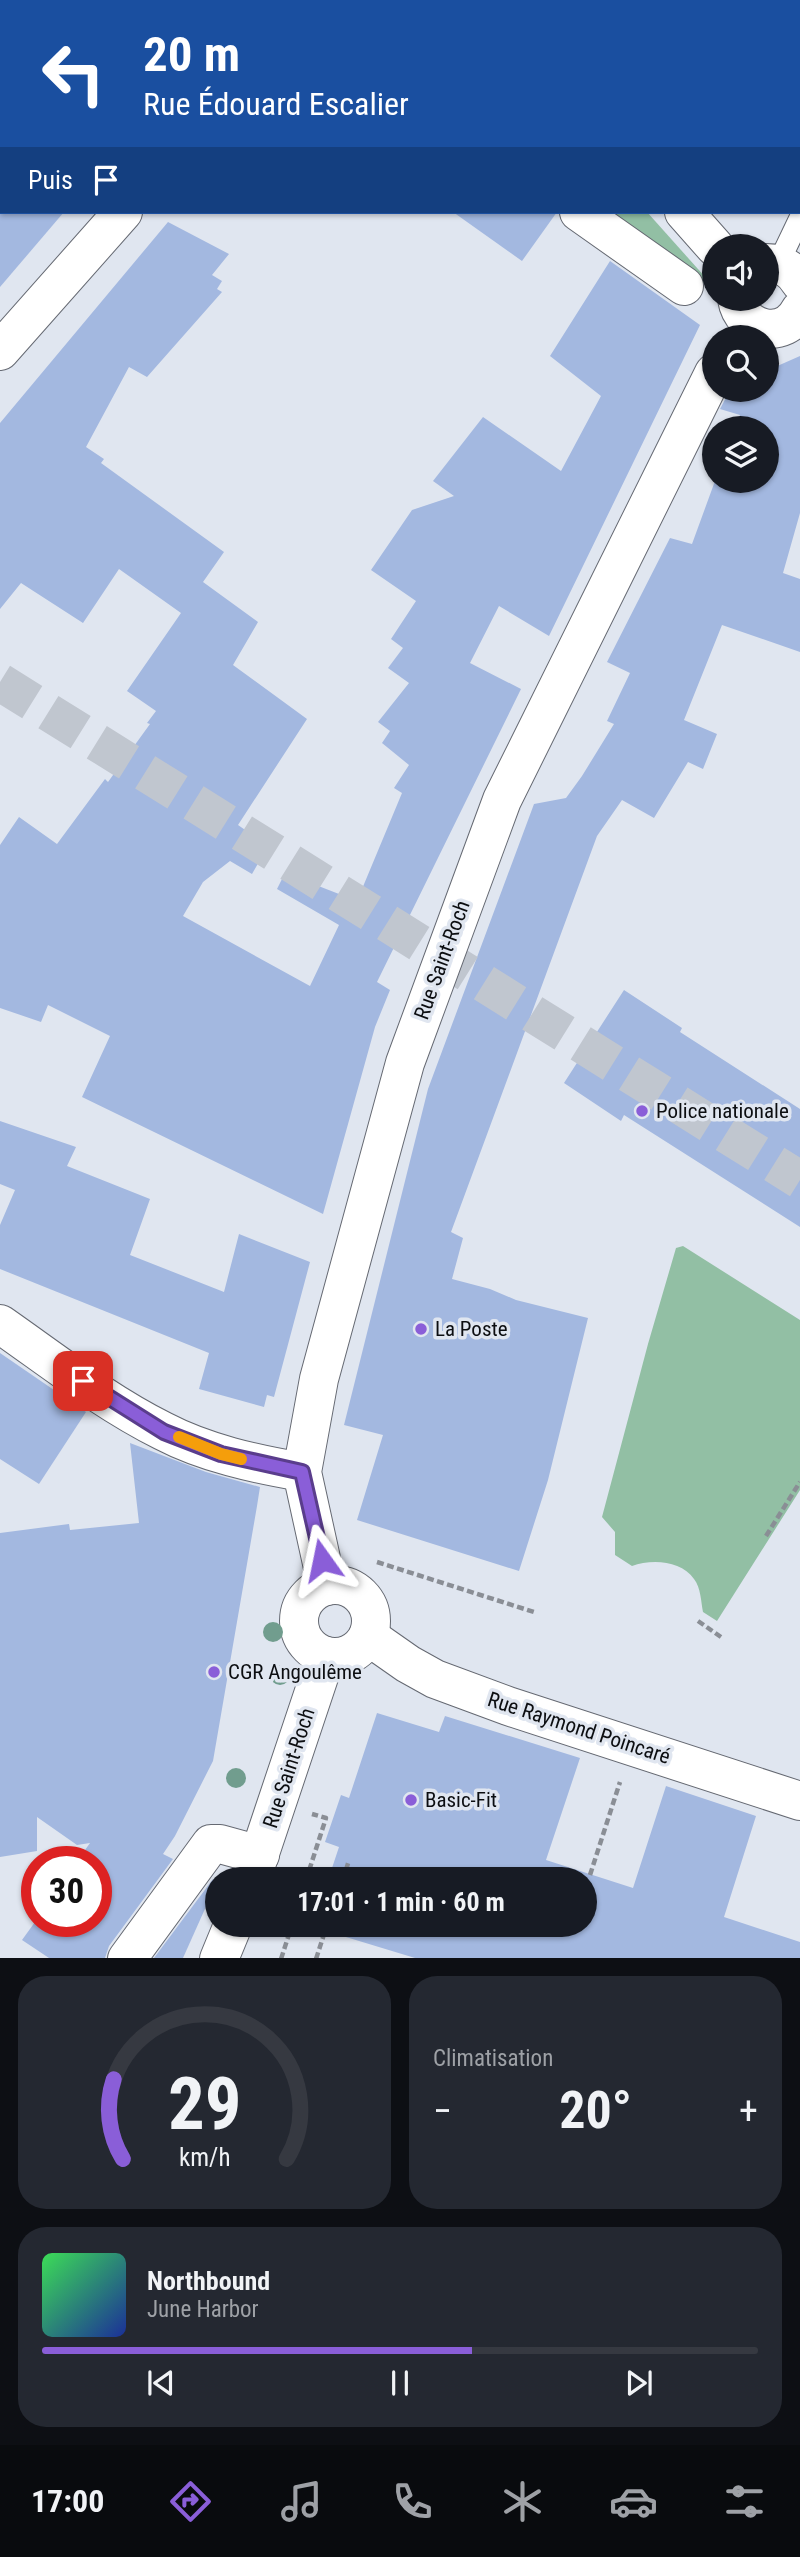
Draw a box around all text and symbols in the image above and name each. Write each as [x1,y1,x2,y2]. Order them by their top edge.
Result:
text: 20 m [143,26,240,83]
icon: left [28,28,119,119]
text: Rue Édouard Escalier [143,85,409,123]
icon: arrive [87,161,125,199]
text: Puis [28,165,73,195]
map controls [702,234,779,493]
button: sound [702,234,779,311]
button: search [702,325,779,402]
button: layers [702,416,779,493]
street label: Rue Saint-Roch [409,897,475,1023]
place label: Police nationale [656,1099,789,1123]
marker: Police nationale [634,1103,650,1119]
place label: La Poste [435,1317,508,1341]
marker: La Poste [413,1321,429,1337]
pin [53,1351,113,1411]
icon: arrive [64,1362,102,1400]
position arrow [285,1523,359,1597]
place label: CGR Angoulême [228,1660,362,1684]
marker: CGR Angoulême [206,1664,222,1680]
street label: Rue Raymond Poincaré [485,1687,673,1769]
street label: Rue Saint-Roch [258,1705,320,1831]
place label: Basic-Fit [425,1788,497,1812]
marker: Basic-Fit [403,1792,419,1808]
speed limit sign: 30 [21,1846,112,1937]
text: 17:01 · 1 min · 60 m [297,1887,505,1917]
text: Climatisation [433,2045,553,2072]
text: 29 [168,2061,241,2147]
text: 20° [559,2080,632,2141]
text: − [433,2089,452,2133]
text: + [739,2089,758,2133]
text: km/h [179,2142,230,2171]
text: Northbound [147,2266,270,2296]
text: June Harbor [147,2296,259,2323]
icon: previous [142,2364,180,2402]
icon: pause [381,2364,419,2402]
icon: next [620,2364,658,2402]
icon: directions [166,2477,215,2526]
icon: music [277,2477,326,2526]
icon: phone [388,2477,437,2526]
icon: climate [498,2477,547,2526]
icon: car [609,2477,658,2526]
icon: filters [720,2477,769,2526]
text: 17:00 [31,2482,104,2520]

